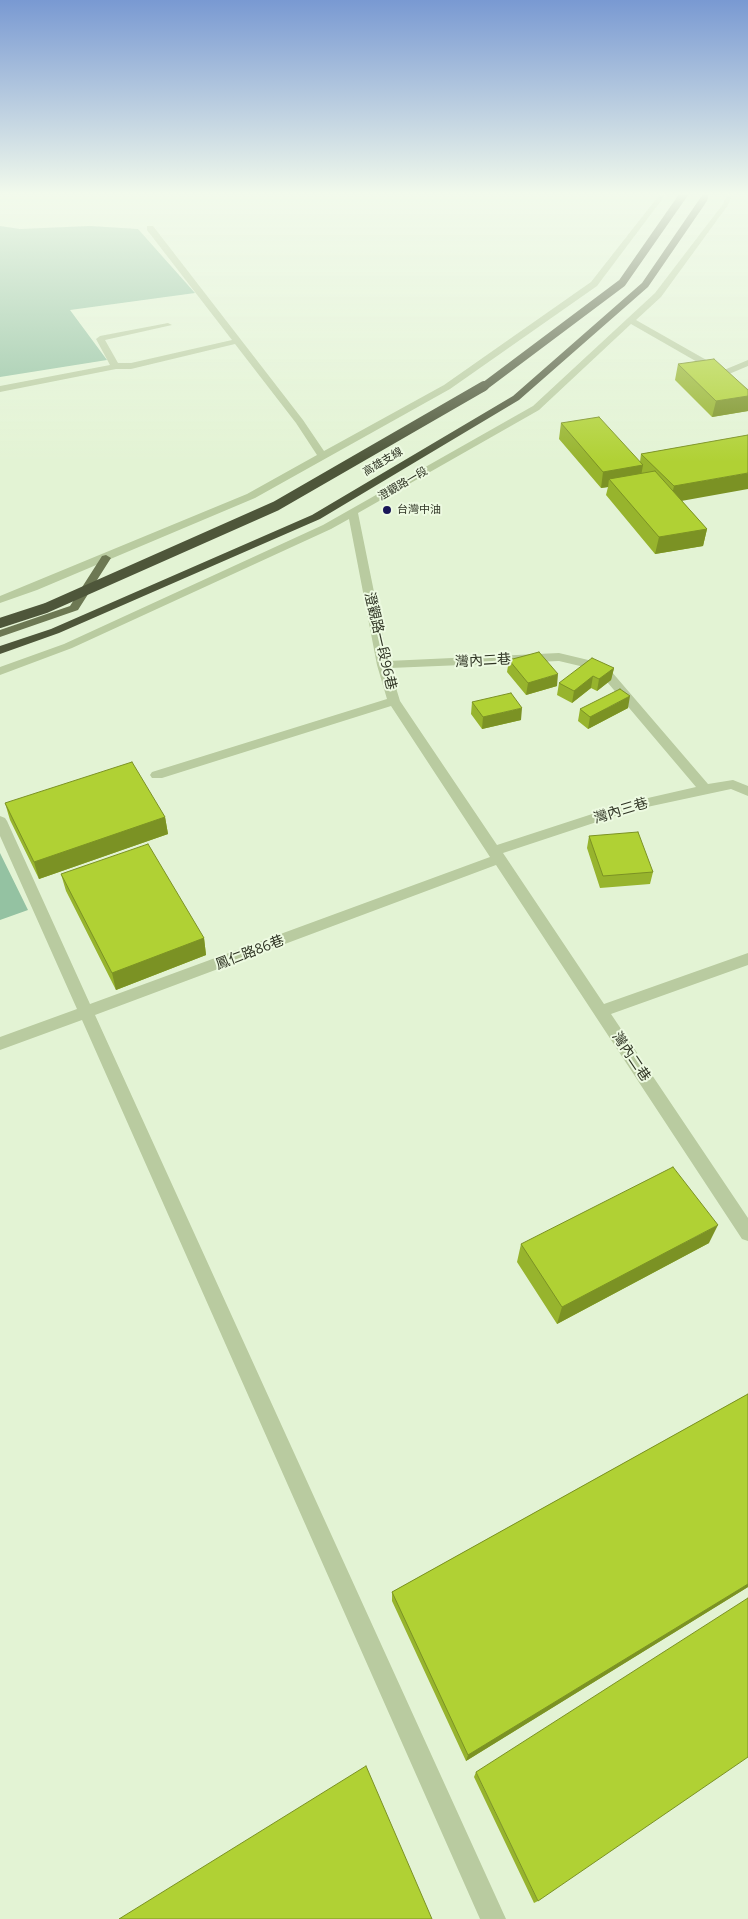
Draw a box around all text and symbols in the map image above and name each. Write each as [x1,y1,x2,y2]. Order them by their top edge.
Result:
street label: 高雄支線 [361,445,405,479]
street label: 澄觀路一段 [376,465,430,503]
place label: 台灣中油 [397,503,441,517]
marker: 台灣中油 [381,504,393,516]
street label: 澄觀路一段96巷 [361,590,399,692]
street label: 灣內二巷 [455,651,511,671]
street label: 灣內三巷 [592,795,650,827]
street label: 鳳仁路86巷 [213,932,287,974]
street label: 灣內二巷 [608,1029,654,1085]

